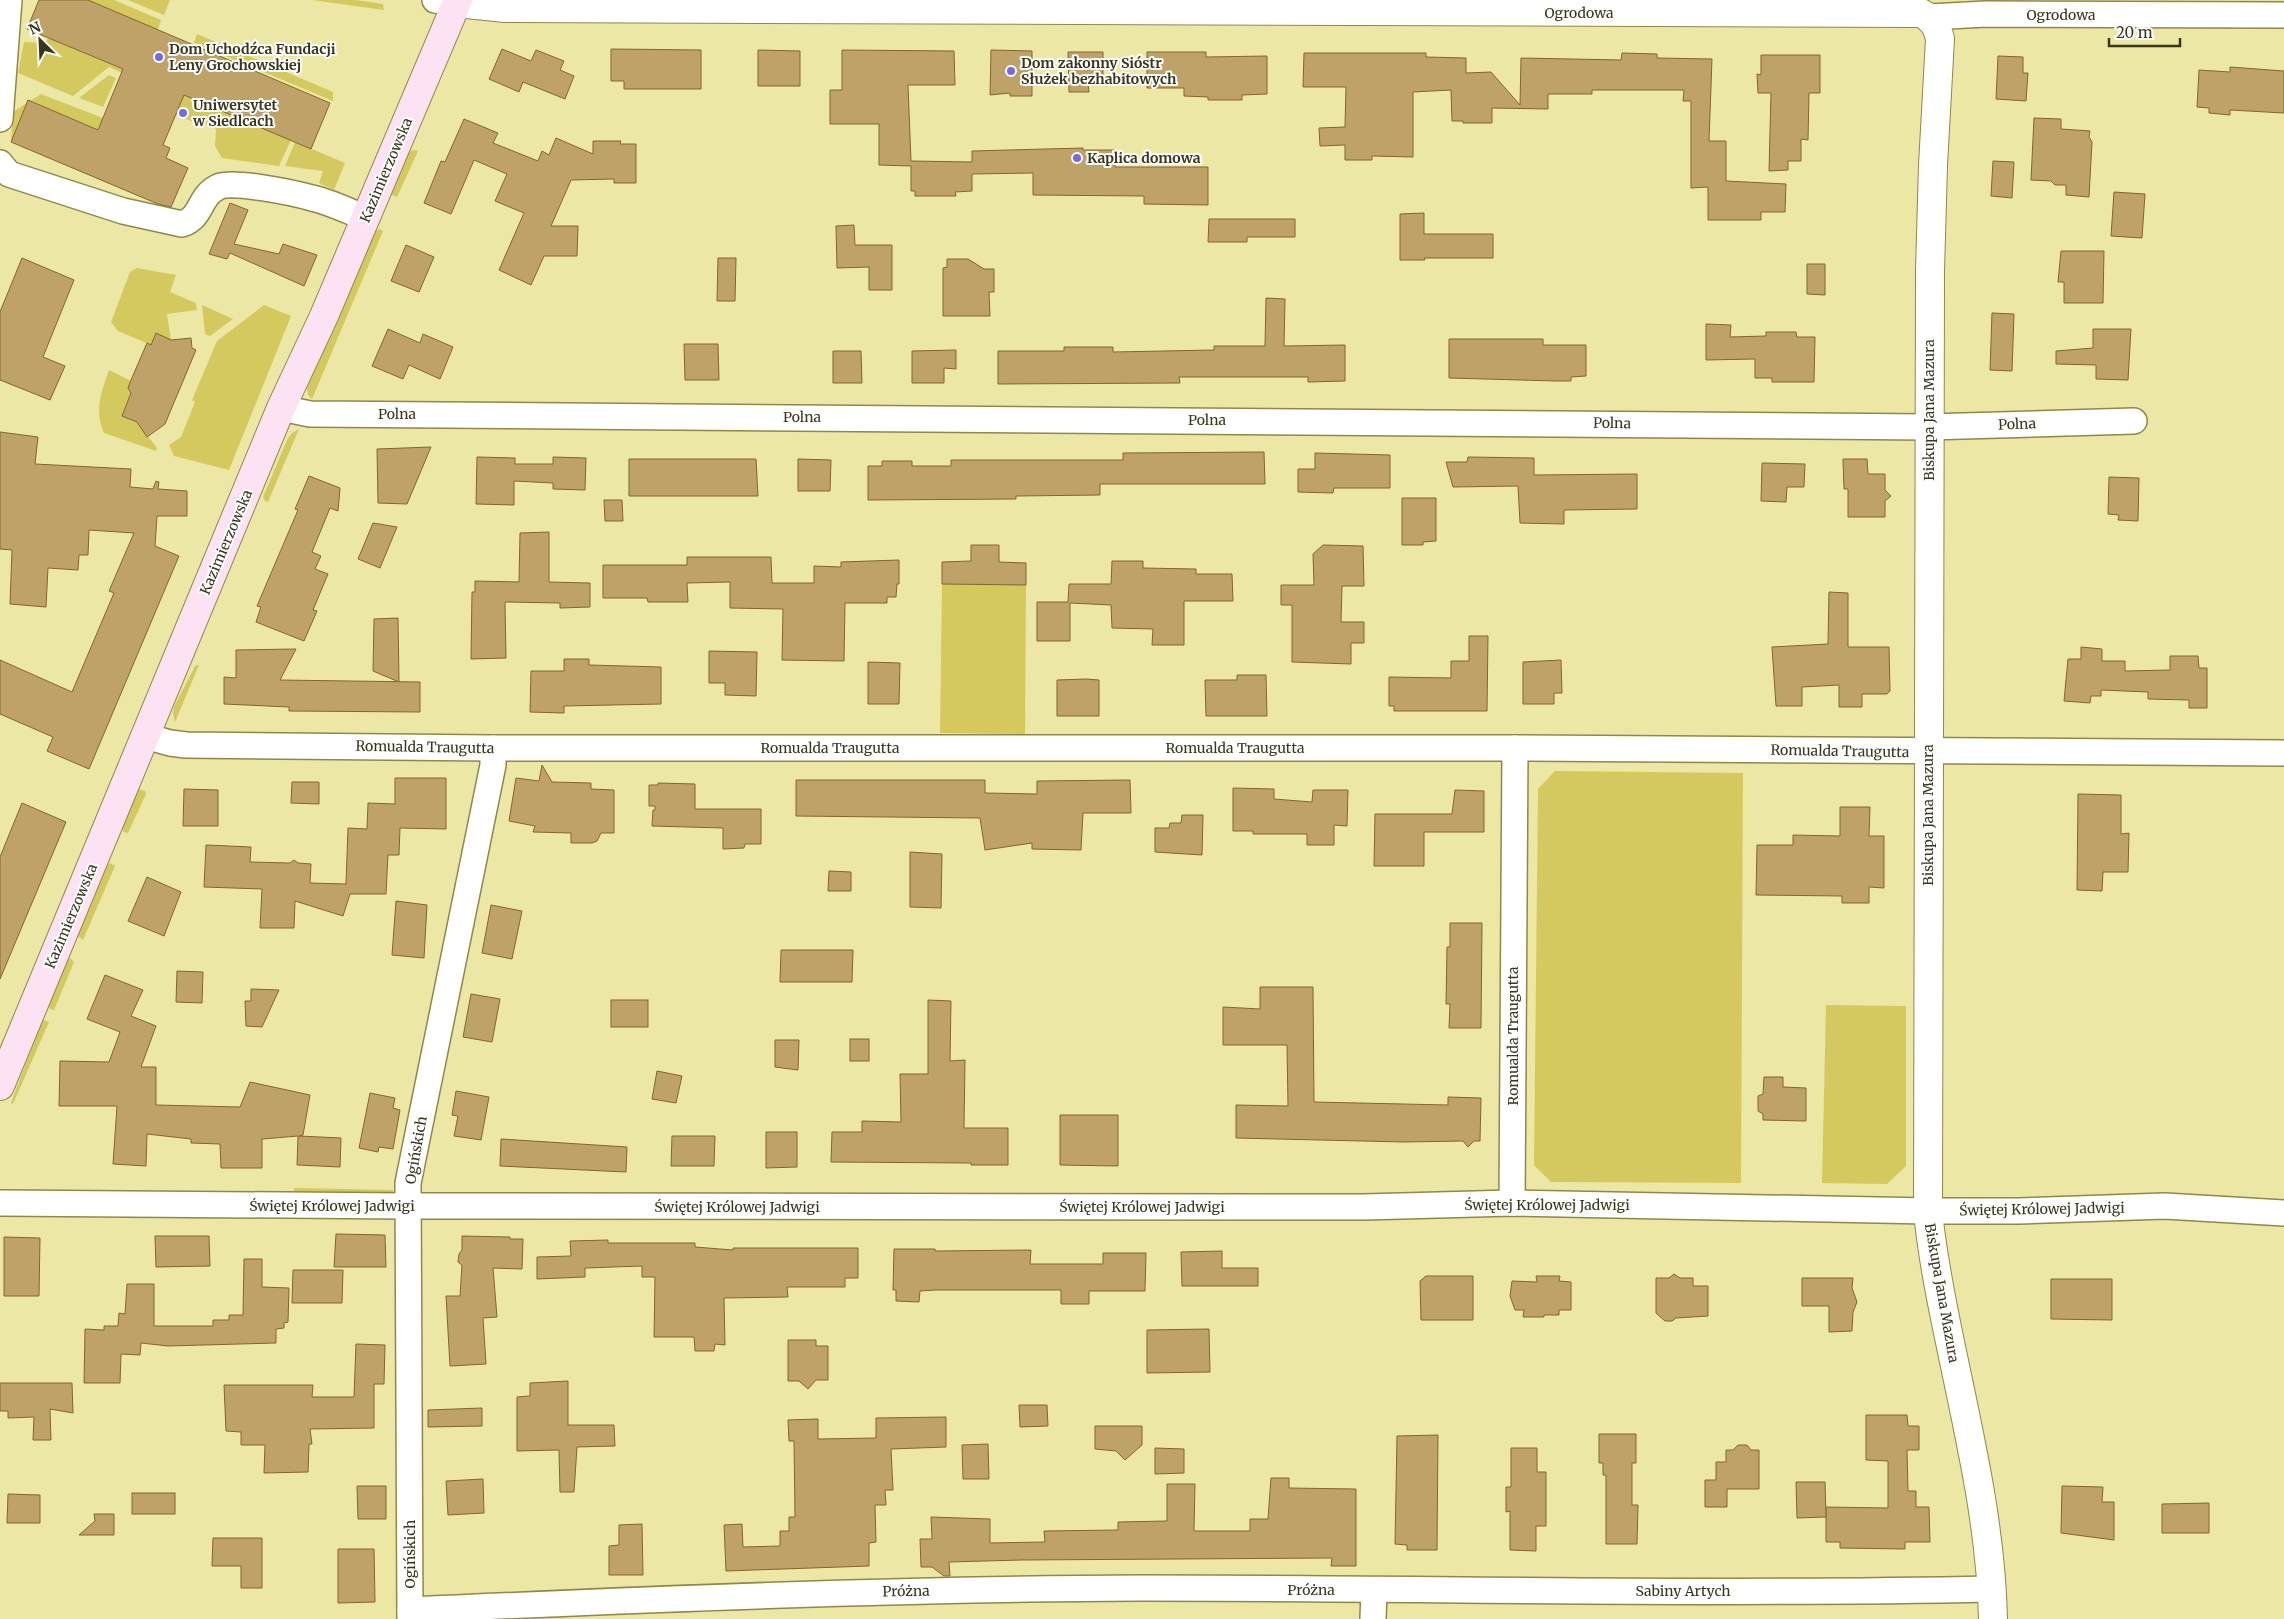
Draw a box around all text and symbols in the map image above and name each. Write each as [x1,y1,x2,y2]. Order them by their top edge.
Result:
street label: Ogrodowa [1544,4,1614,22]
street label: Ogrodowa [2026,6,2096,24]
north arrow [15,15,65,65]
scale bar [2109,15,2180,47]
text: N [26,18,43,39]
text: 20 m [2116,23,2153,42]
place label: Dom Uchodźca Fundacji Leny Grochowskiej [169,40,336,74]
marker: Dom Uchodźca Fundacji Leny Grochowskiej [153,51,165,63]
place label: Dom zakonny Sióstr Służek bezhabitowych [1021,54,1177,88]
marker: Dom zakonny Sióstr Służek bezhabitowych [1005,65,1017,77]
place label: Uniwersytet w Siedlcach [192,96,278,130]
marker: Uniwersytet w Siedlcach [177,107,189,119]
street label: Kazimierzowska [356,114,416,225]
place label: Kaplica domowa [1087,149,1201,167]
marker: Kaplica domowa [1071,152,1083,164]
street label: Biskupa Jana Mazura [1920,339,1938,481]
street label: Polna [378,405,416,423]
street label: Polna [783,408,821,426]
street label: Polna [1188,411,1226,429]
street label: Polna [1593,414,1632,432]
street label: Polna [1998,414,2037,434]
street label: Kazimierzowska [196,486,256,597]
street label: Romualda Traugutta [355,737,495,757]
street label: Romualda Traugutta [761,739,900,757]
street label: Romualda Traugutta [1166,739,1305,757]
street label: Romualda Traugutta [1770,741,1910,761]
street label: Biskupa Jana Mazura [1919,744,1937,886]
street label: Kazimierzowska [41,860,101,971]
street label: Romualda Traugutta [1504,966,1522,1105]
street label: Ogińskich [401,1115,431,1185]
street label: Świętej Królowej Jadwigi [1464,1196,1630,1214]
street label: Świętej Królowej Jadwigi [249,1197,415,1215]
street label: Świętej Królowej Jadwigi [654,1198,820,1216]
street label: Świętej Królowej Jadwigi [1059,1198,1225,1216]
street label: Świętej Królowej Jadwigi [1959,1199,2125,1219]
street label: Biskupa Jana Mazura [1921,1222,1963,1365]
street label: Ogińskich [401,1520,419,1588]
street label: Próżna [1287,1581,1335,1599]
street label: Próżna [882,1582,930,1600]
street label: Sabiny Artych [1635,1582,1731,1600]

